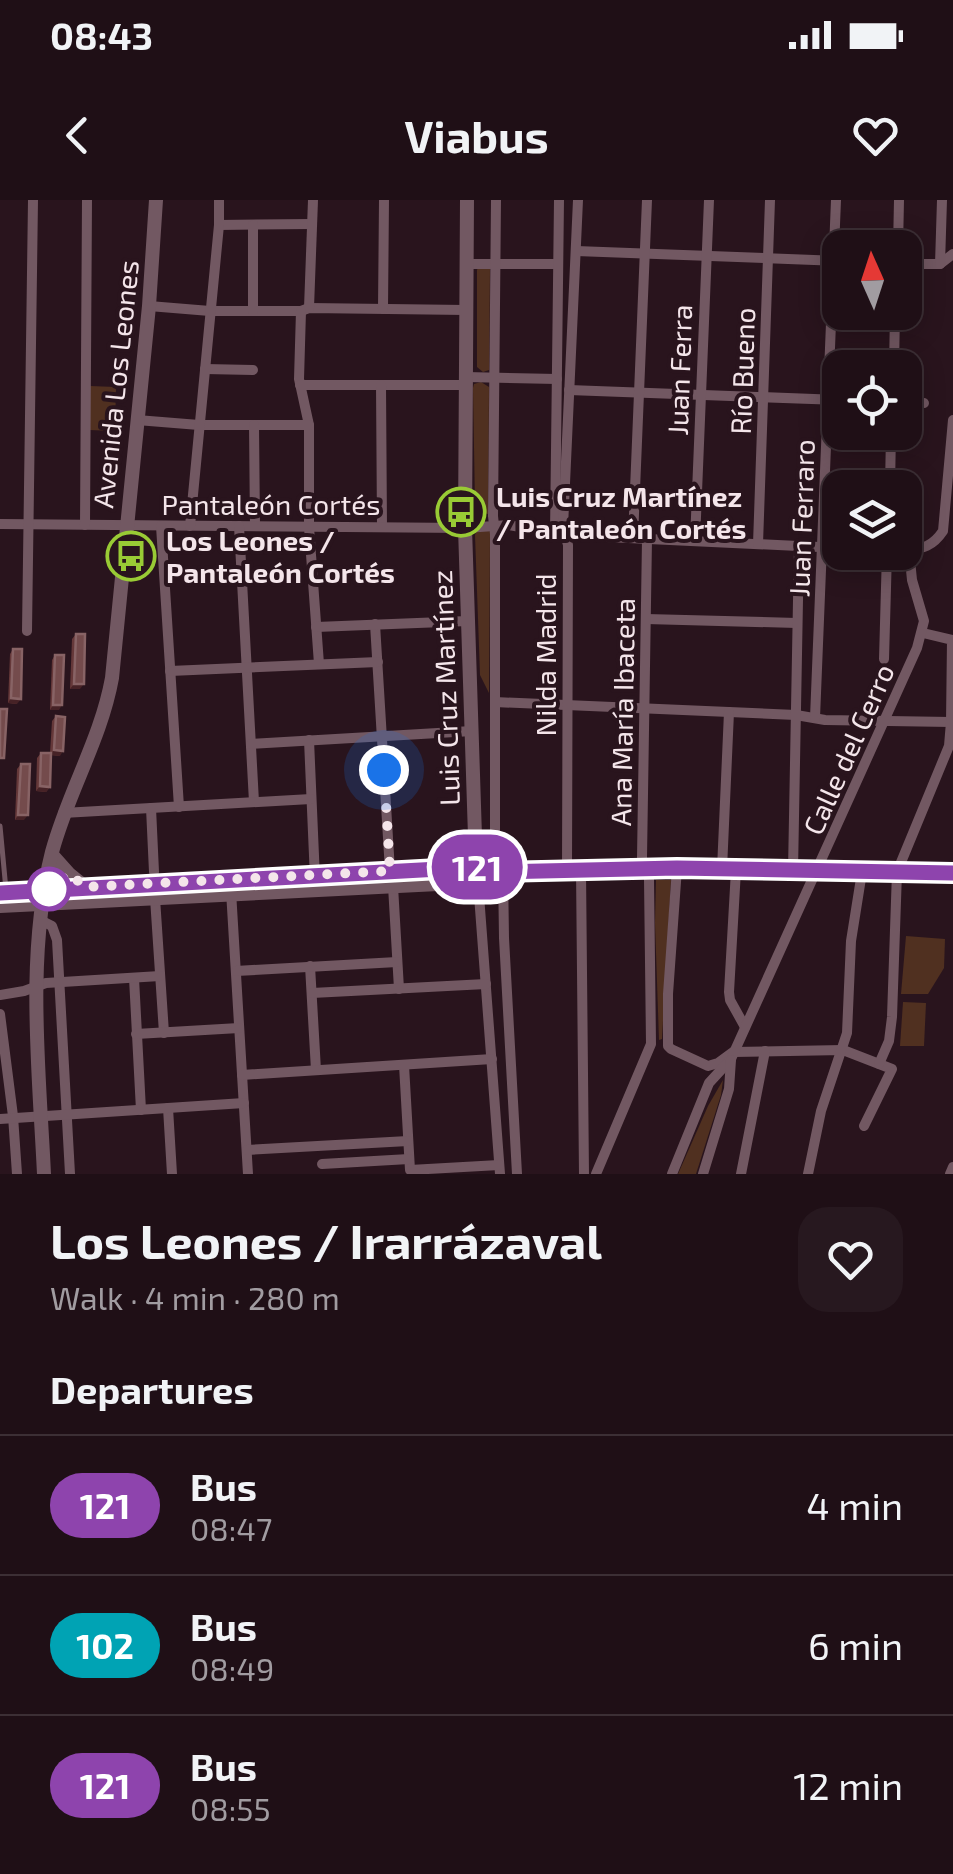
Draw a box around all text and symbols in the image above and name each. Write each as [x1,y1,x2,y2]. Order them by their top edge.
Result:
text: 08:43 [50,12,153,58]
icon: back [50,108,105,163]
text: Viabus [404,108,549,162]
icon: heart [848,108,903,163]
north arrow [822,230,922,330]
map controls [822,230,922,570]
street label: Avenida Los Leones [85,258,145,510]
street label: Juan Ferra [660,304,698,436]
street label: Río Bueno [723,307,761,435]
button: locate [822,350,922,450]
street label: Juan Ferraro [781,439,821,597]
button: layers [822,470,922,570]
place label: Luis Cruz Martínez / Pantaleón Cortés [496,479,746,545]
bus stop icon: Luis Cruz Martínez / Pantaleón Cortés [435,486,487,538]
street label: Pantaleón Cortés [162,487,380,521]
place label: Los Leones / Pantaleón Cortés [166,523,395,589]
bus stop icon: Los Leones / Pantaleón Cortés [105,530,157,582]
street label: Luis Cruz Martínez [424,570,466,806]
street label: Nilda Madrid [528,574,562,736]
street label: Ana María Ibaceta [603,598,641,826]
street label: Calle del Cerro [795,658,901,840]
your location [359,745,409,795]
line badge: 121 [420,834,534,900]
text: 121 [452,846,502,888]
unlabelled marker [28,868,70,910]
button: heart [798,1207,903,1312]
text: Los Leones / Irarrázaval [50,1211,602,1269]
text: Walk · 4 min · 280 m [50,1278,340,1316]
text: Departures [50,1366,254,1412]
text: Bus [190,1463,257,1509]
text: 4 min [806,1482,903,1528]
text: 121 [80,1484,130,1526]
text: 08:47 [190,1509,272,1547]
text: Bus [190,1603,257,1649]
text: 6 min [808,1622,903,1668]
text: 102 [76,1624,134,1666]
text: 08:49 [190,1649,274,1687]
text: Bus [190,1743,257,1789]
text: 12 min [793,1762,903,1808]
text: 121 [80,1764,130,1806]
text: 08:55 [190,1789,271,1827]

